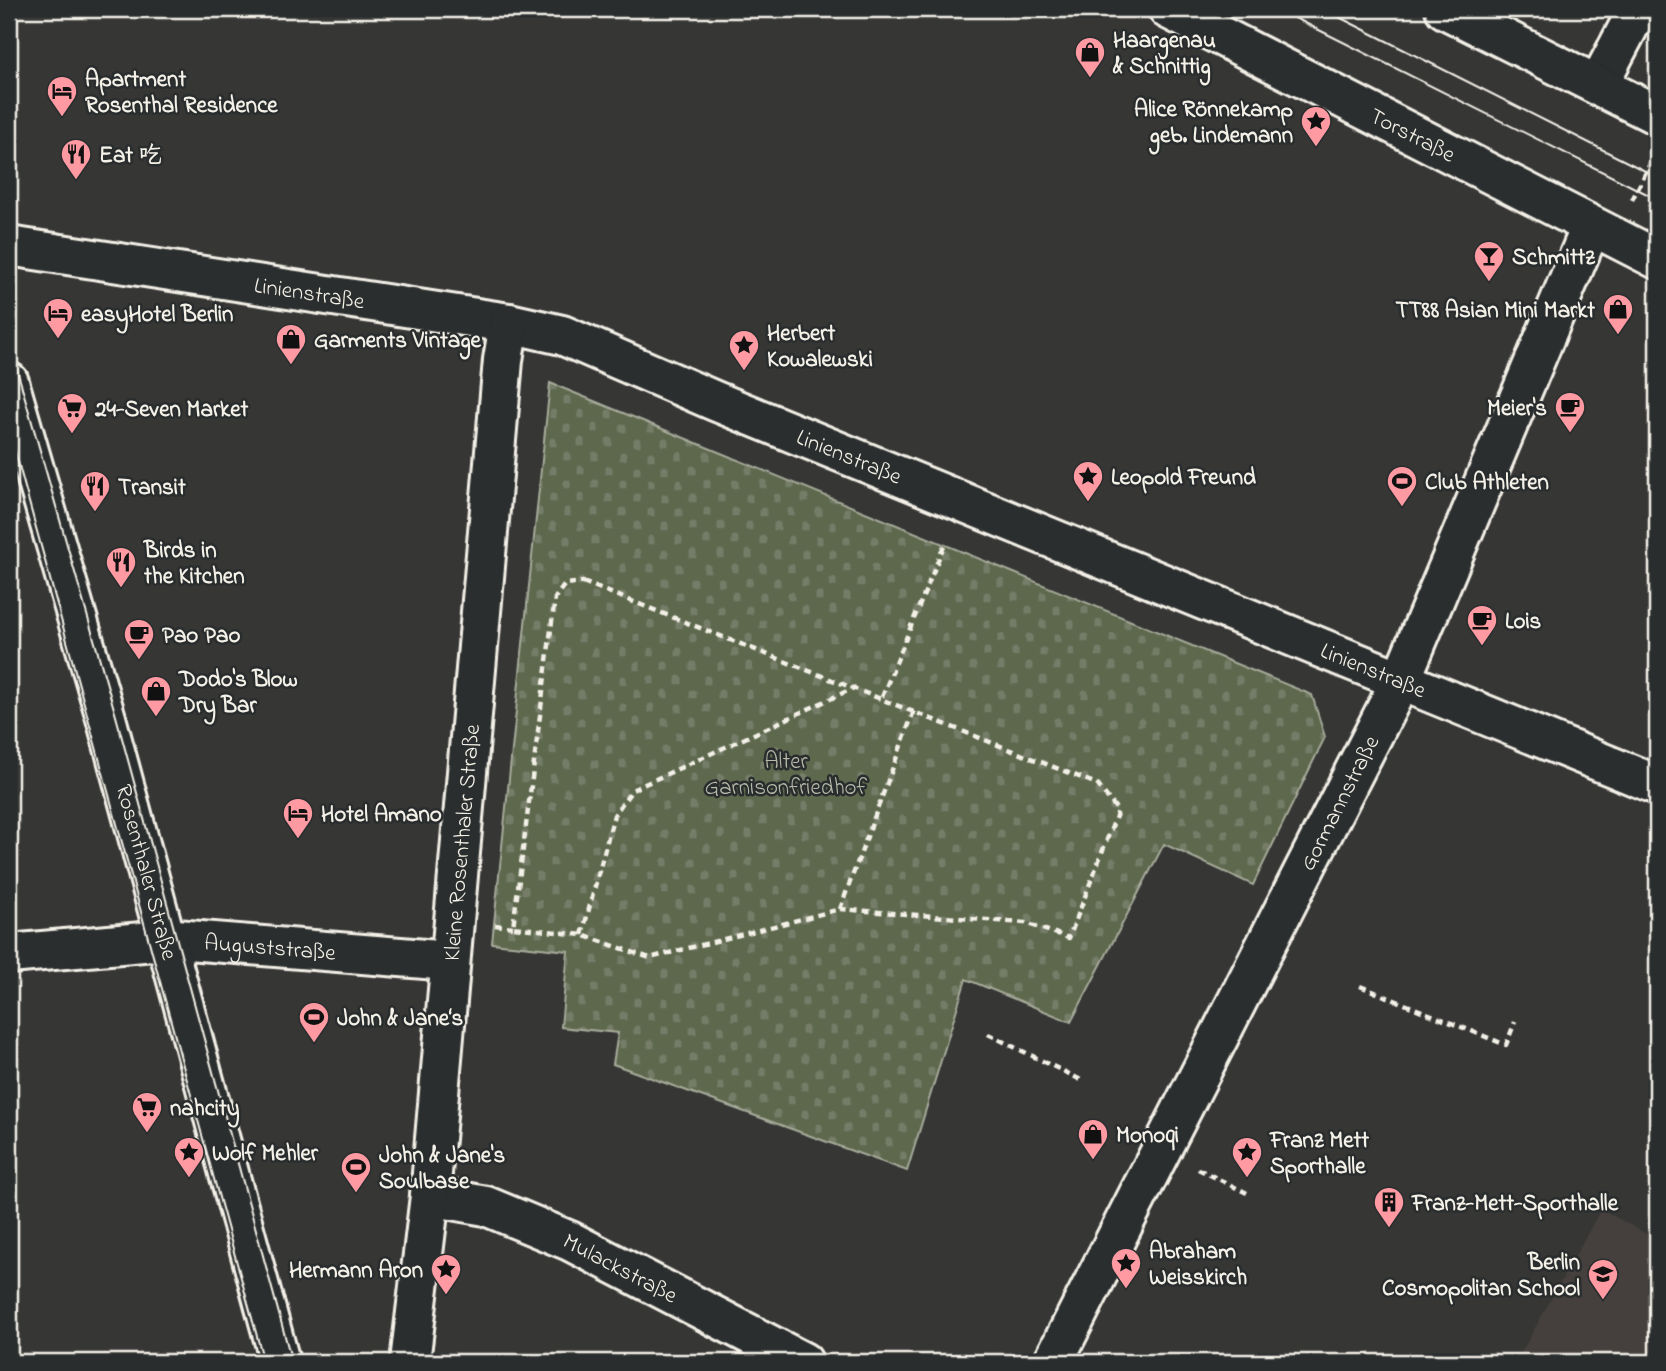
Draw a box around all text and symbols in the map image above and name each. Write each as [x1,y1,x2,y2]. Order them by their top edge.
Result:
place label: Haargenau & Schnittig [1112,25,1216,86]
shop icon: Haargenau & Schnittig [1073,35,1107,79]
place label: Apartment Rosenthal Residence [85,64,278,123]
hotel icon: Apartment Rosenthal Residence [45,74,79,118]
place label: Alice Rönnekamp geb. Lindemann [1134,94,1293,155]
street label: Torstraße [1363,101,1461,173]
place icon: Alice Rönnekamp geb. Lindemann [1299,104,1333,148]
restaurant icon: Eat 吃 [59,137,93,181]
place label: Eat 吃 [99,140,162,173]
bar icon: Schmittz [1472,239,1506,283]
place label: Schmittz [1512,242,1596,275]
street label: Linienstraße [252,270,367,320]
shop icon: TT88 Asian Mini Markt [1601,292,1635,336]
place label: TT88 Asian Mini Markt [1395,295,1595,328]
hotel icon: easyHotel Berlin [41,296,75,340]
place label: easyHotel Berlin [81,299,233,334]
place label: Herbert Kowalewski [767,318,873,377]
shop icon: Garments Vintage [274,322,308,366]
place label: Garments Vintage [314,325,482,360]
place icon: Herbert Kowalewski [727,328,761,372]
cafe icon: Meier's [1553,390,1587,434]
supermarket icon: 24-Seven Market [55,391,89,435]
place label: Meier's [1487,393,1547,426]
place label: 24-Seven Market [94,394,248,427]
street label: Linienstraße [791,422,907,495]
place icon: Leopold Freund [1071,459,1105,503]
place label: Leopold Freund [1111,462,1256,495]
sports icon: Club Athleten [1385,464,1419,508]
place label: Club Athleten [1425,467,1549,500]
restaurant icon: Transit [78,469,112,513]
place label: Transit [118,472,186,505]
place label: Birds in the Kitchen [143,535,245,594]
restaurant icon: Birds in the Kitchen [104,545,138,589]
cafe icon: Lois [1465,603,1499,647]
place label: Lois [1505,606,1542,639]
cafe icon: Pao Pao [122,617,156,661]
place label: Pao Pao [162,620,240,653]
street label: Linienstraße [1315,635,1431,708]
place label: Dodo's Blow Dry Bar [178,664,298,725]
shop icon: Dodo's Blow Dry Bar [139,674,173,718]
street label: Kleine Rosenthaler Straße [437,722,490,963]
street label: Gormannstraße [1292,730,1389,877]
park label: Alter Garnisonfriedhof [705,746,868,805]
street label: Rosenthaler Straße [106,781,185,965]
hotel icon: Hotel Amano [281,796,315,840]
place label: Hotel Amano [321,799,442,832]
street label: Auguststraße [203,927,337,971]
sports icon: John & Jane‘s [297,1000,331,1044]
place label: John & Jane‘s [337,1003,463,1036]
supermarket icon: nahcity [130,1090,164,1134]
place label: nahcity [170,1093,240,1128]
shop icon: Monoqi [1076,1117,1110,1161]
place label: Monoqi [1116,1120,1179,1153]
place label: Franz Mett Sporthalle [1269,1125,1369,1184]
place icon: Wolf Mehler [172,1135,206,1179]
place icon: Franz Mett Sporthalle [1230,1135,1264,1179]
place label: Wolf Mehler [212,1138,319,1171]
place label: John & Jane's Soulbase [379,1140,505,1199]
sports icon: John & Jane's Soulbase [339,1150,373,1194]
building icon: Franz-Mett-Sporthalle [1372,1185,1406,1229]
place label: Franz-Mett-Sporthalle [1411,1188,1619,1221]
street label: Mulackstraße [556,1226,683,1313]
place label: Abraham Weisskirch [1149,1236,1247,1295]
place icon: Abraham Weisskirch [1109,1246,1143,1290]
place label: Berlin Cosmopolitan School [1382,1247,1580,1306]
place icon: Hermann Aron [429,1252,463,1296]
place label: Hermann Aron [289,1255,423,1288]
school or university icon: Berlin Cosmopolitan School [1586,1257,1620,1301]

